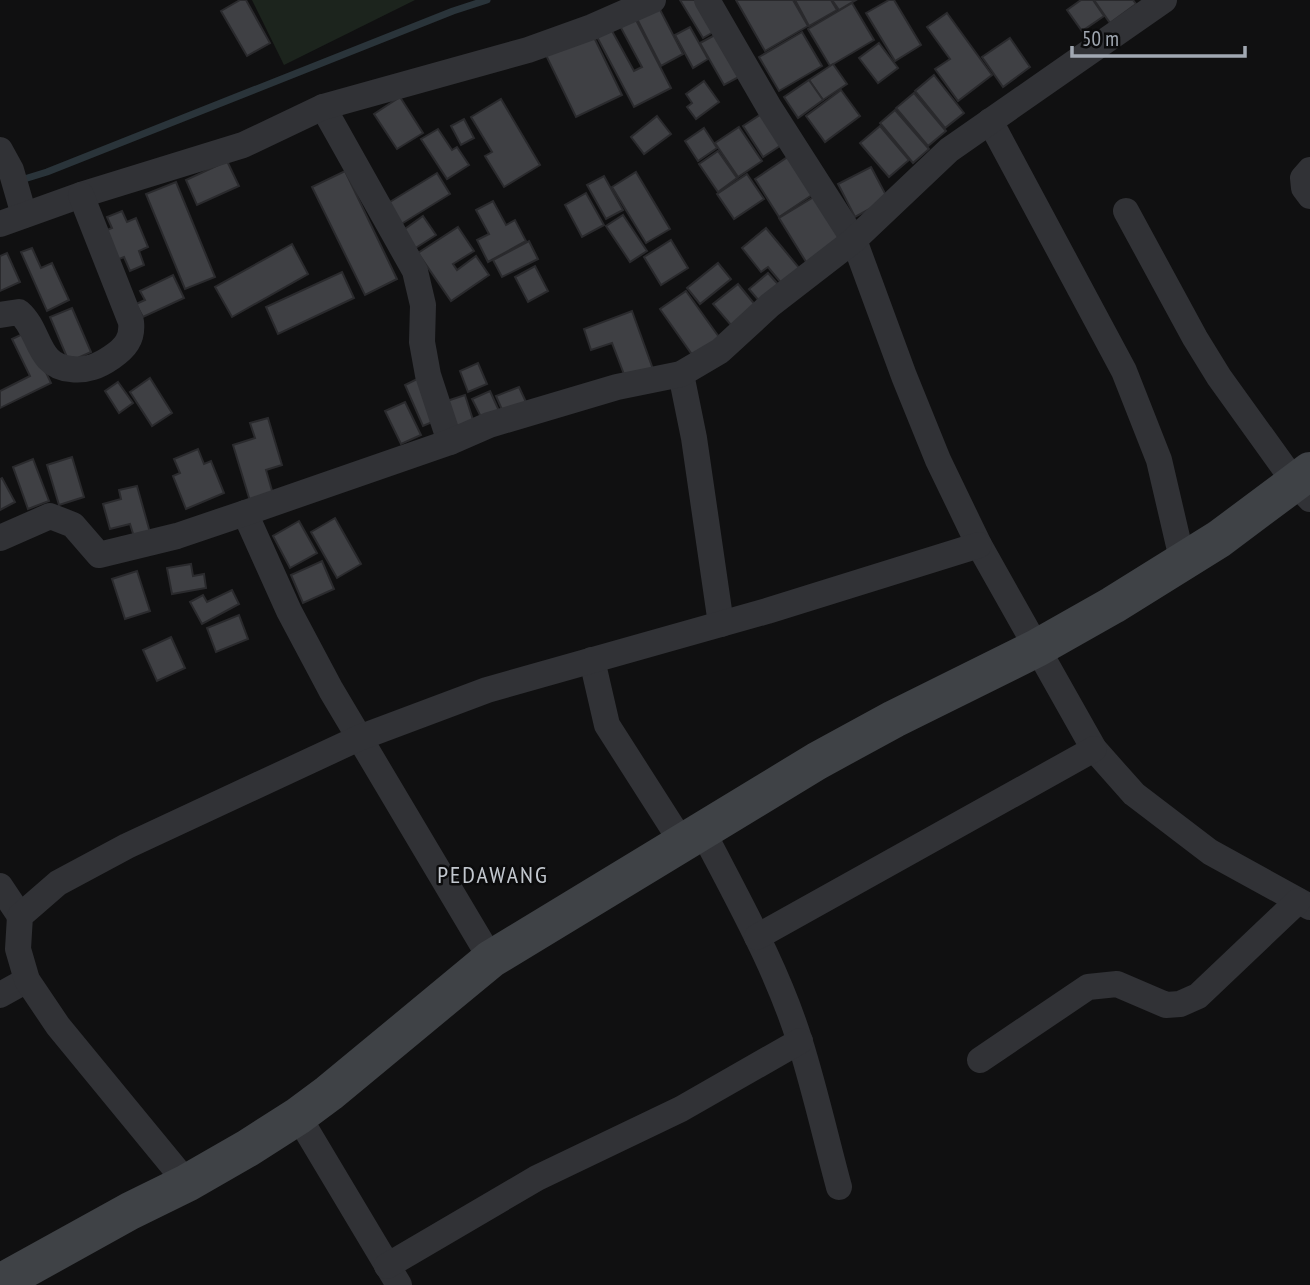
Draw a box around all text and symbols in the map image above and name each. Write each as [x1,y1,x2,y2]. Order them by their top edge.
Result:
scale bar [1072,14,1245,58]
text: 50 m [1082,25,1119,52]
district label: PEDAWANG [437,859,549,890]

